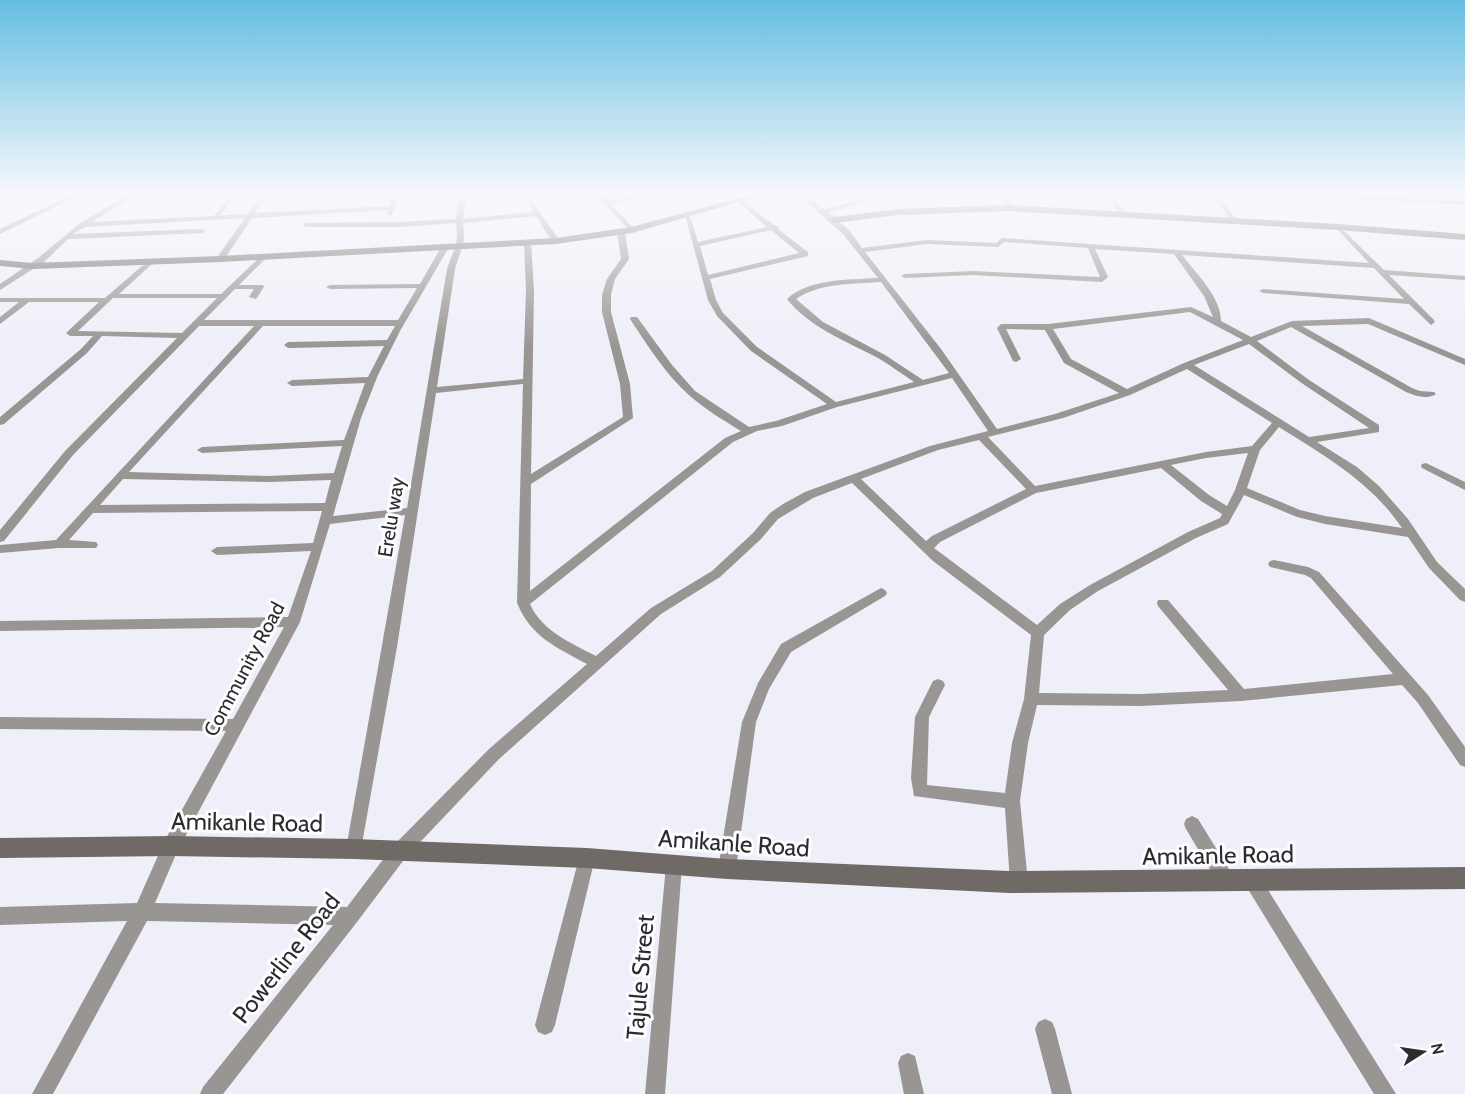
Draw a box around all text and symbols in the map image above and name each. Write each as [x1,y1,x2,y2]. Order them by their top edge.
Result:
street label: Erelu way [373,475,409,559]
street label: Community Road [198,598,290,740]
street label: Amikanle Road [171,806,323,838]
street label: Amikanle Road [657,823,811,863]
street label: Amikanle Road [1142,839,1294,871]
street label: Powerline Road [226,887,346,1029]
street label: Tajule Street [620,913,660,1041]
north arrow [1393,1022,1453,1082]
text: N [1427,1041,1448,1056]

